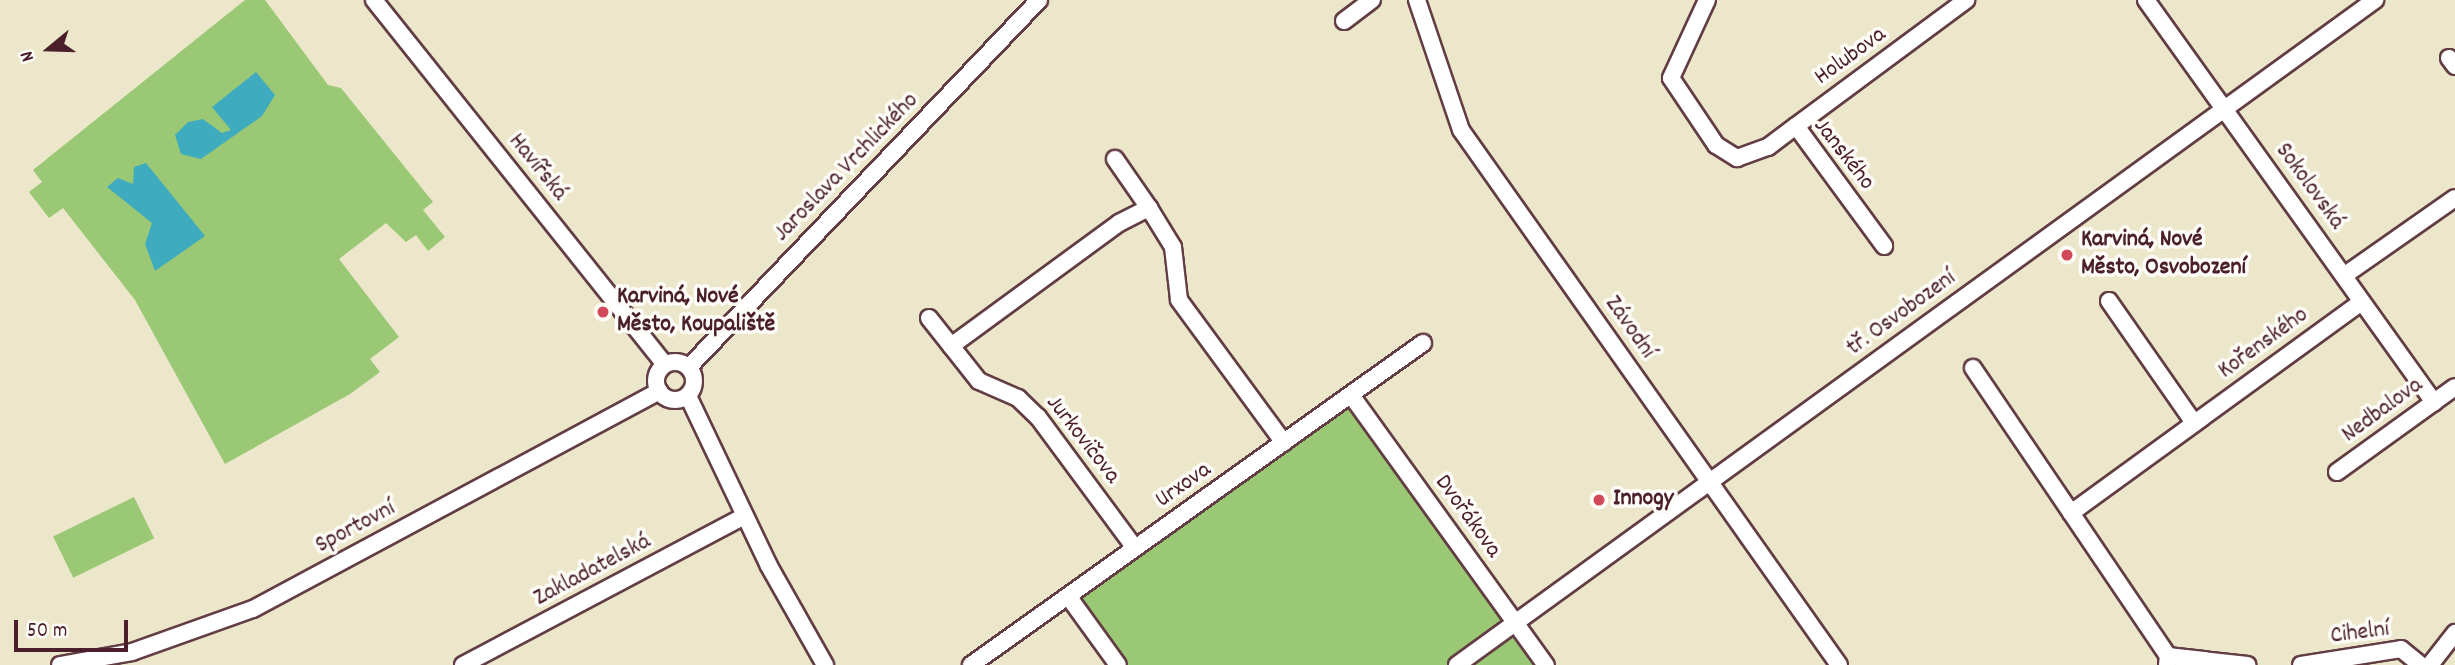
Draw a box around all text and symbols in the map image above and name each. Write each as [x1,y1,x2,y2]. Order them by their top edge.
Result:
north arrow [14,14,84,84]
street label: Holubova [1810,21,1892,93]
text: N [14,47,43,65]
street label: Jaroslava Vrchlického [769,87,925,249]
street label: Janského [1806,113,1880,197]
street label: Havířská [501,128,573,208]
street label: Sokolovská [2268,138,2350,236]
place label: Karviná, Nové Město, Osvobození [2081,227,2246,283]
marker: Karviná, Nové Město, Osvobození [2059,247,2075,263]
street label: tř. Osvobození [1842,265,1962,363]
place label: Karviná, Nové Město, Koupaliště [617,284,775,340]
street label: Závodní [1597,291,1661,365]
street label: Kořenského [2213,302,2315,386]
marker: Karviná, Nové Město, Koupaliště [595,304,611,320]
street label: Nedbalova [2337,372,2429,450]
street label: Jurkovičova [1038,390,1126,490]
street label: Urxova [1151,457,1217,515]
street label: Dvořákova [1427,470,1507,564]
place label: Innogy [1613,486,1674,514]
marker: Innogy [1591,492,1607,508]
street label: Sportovní [311,495,401,561]
street label: Zakladatelská [530,528,656,614]
scale bar [18,606,131,650]
street label: Cihelní [2329,616,2391,652]
text: 50 m [27,617,67,647]

